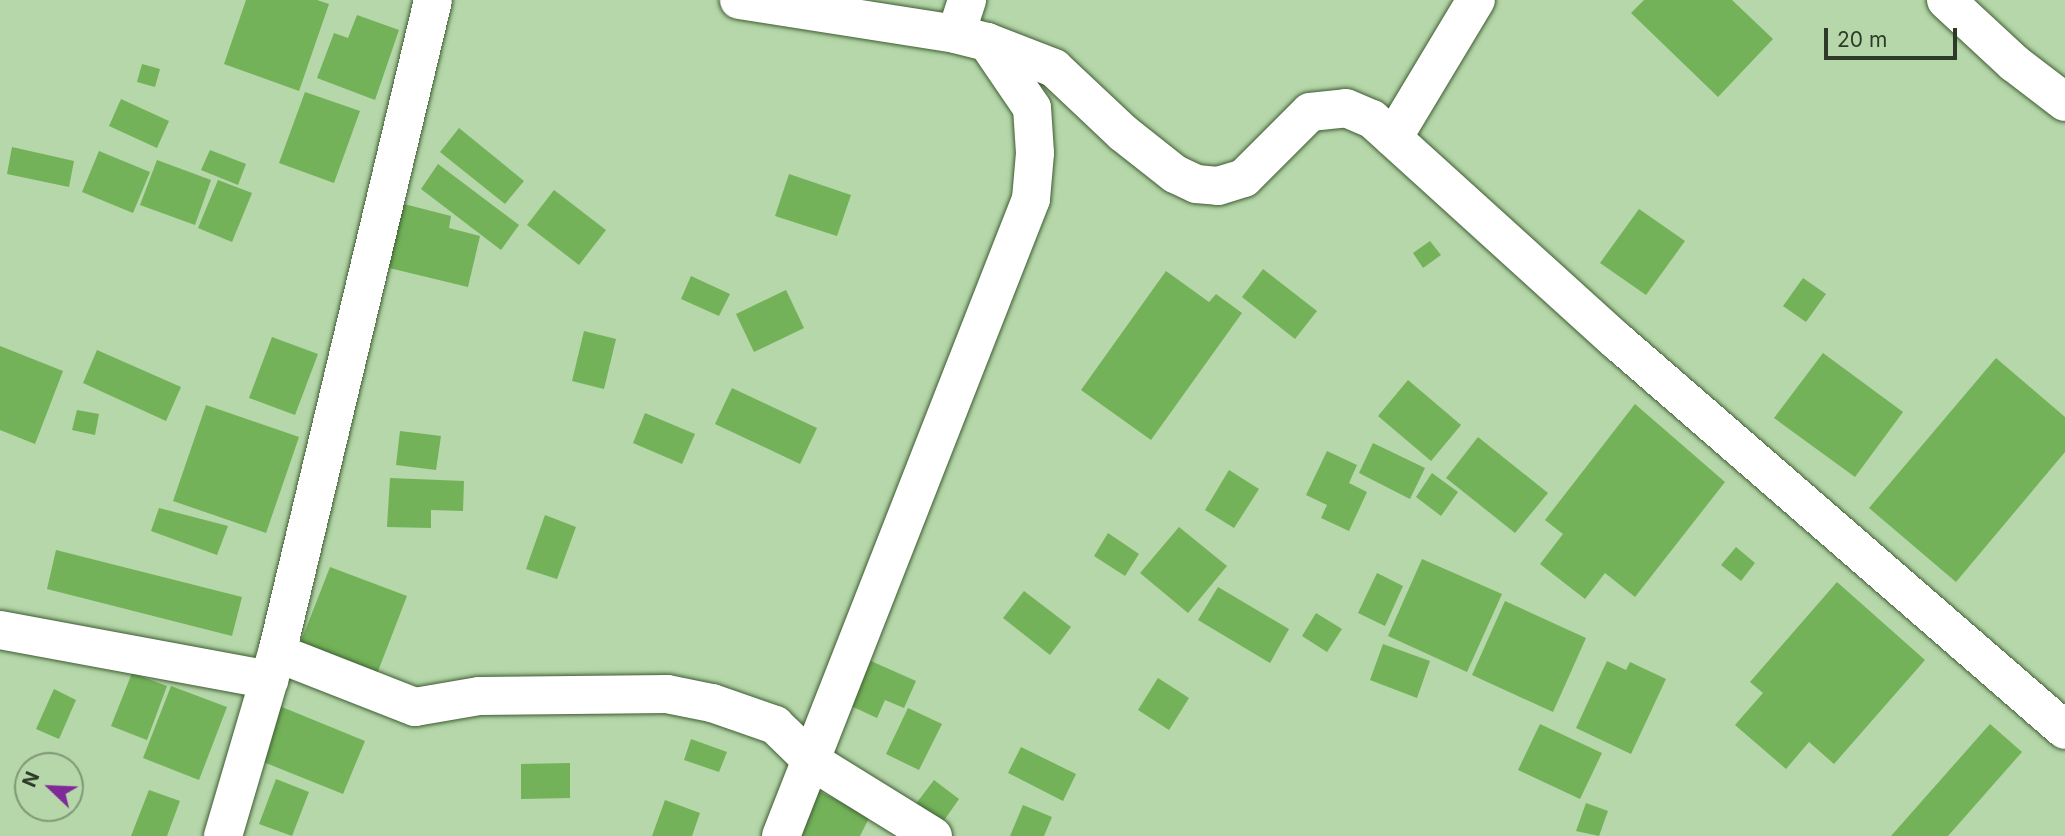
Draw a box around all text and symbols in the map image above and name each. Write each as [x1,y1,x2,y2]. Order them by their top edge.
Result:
scale bar [1827,14,1960,58]
text: 20 m [1837,27,1887,52]
north arrow [14,752,84,822]
text: N [18,768,44,791]

